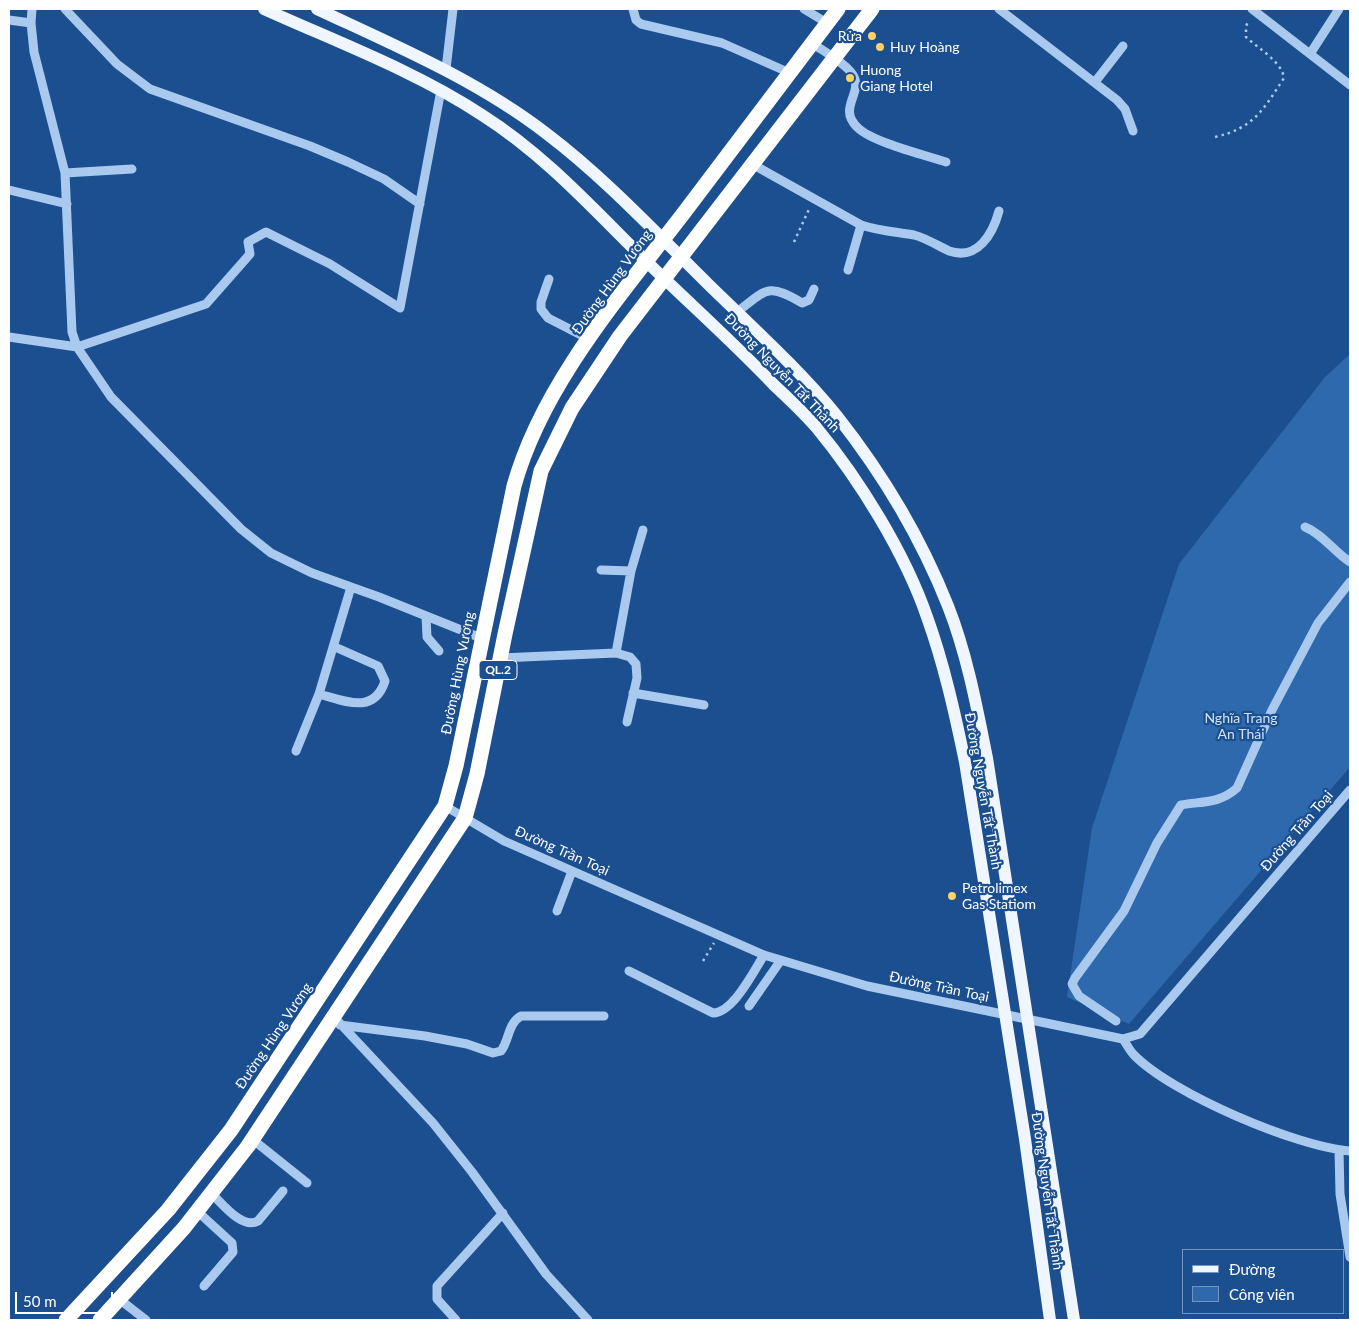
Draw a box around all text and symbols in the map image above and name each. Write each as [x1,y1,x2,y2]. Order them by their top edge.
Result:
place label: Rửa [838,28,862,44]
marker: Rửa [866,30,878,42]
place label: Huy Hoàng [890,39,960,55]
marker: Huy Hoàng [874,41,886,53]
place label: Huong Giang Hotel [860,62,933,94]
marker: Huong Giang Hotel [844,72,856,84]
street label: Đường Hùng Vương [568,227,656,337]
street label: Đường Nguyễn Tất Thành [721,310,843,436]
street label: Đường Hùng Vương [438,610,478,736]
road number: QL.2 [479,660,517,680]
park label: Nghĩa Trang An Thái [1204,710,1278,742]
street label: Đường Nguyễn Tất Thành [961,711,1005,871]
street label: Đường Trần Toại [1257,787,1337,875]
street label: Đường Trần Toại [512,823,612,879]
place label: Petrolimex Gas Statiom [962,880,1036,912]
marker: Petrolimex Gas Statiom [946,890,958,902]
street label: Đường Trần Toại [888,968,990,1006]
street label: Đường Hùng Vương [232,980,316,1092]
street label: Đường Nguyễn Tất Thành [1028,1111,1066,1271]
legend [1182,1249,1344,1314]
text: Đường [1229,1260,1275,1278]
scale bar [18,1282,115,1314]
text: Công viên [1229,1285,1295,1303]
text: 50 m [23,1292,57,1310]

